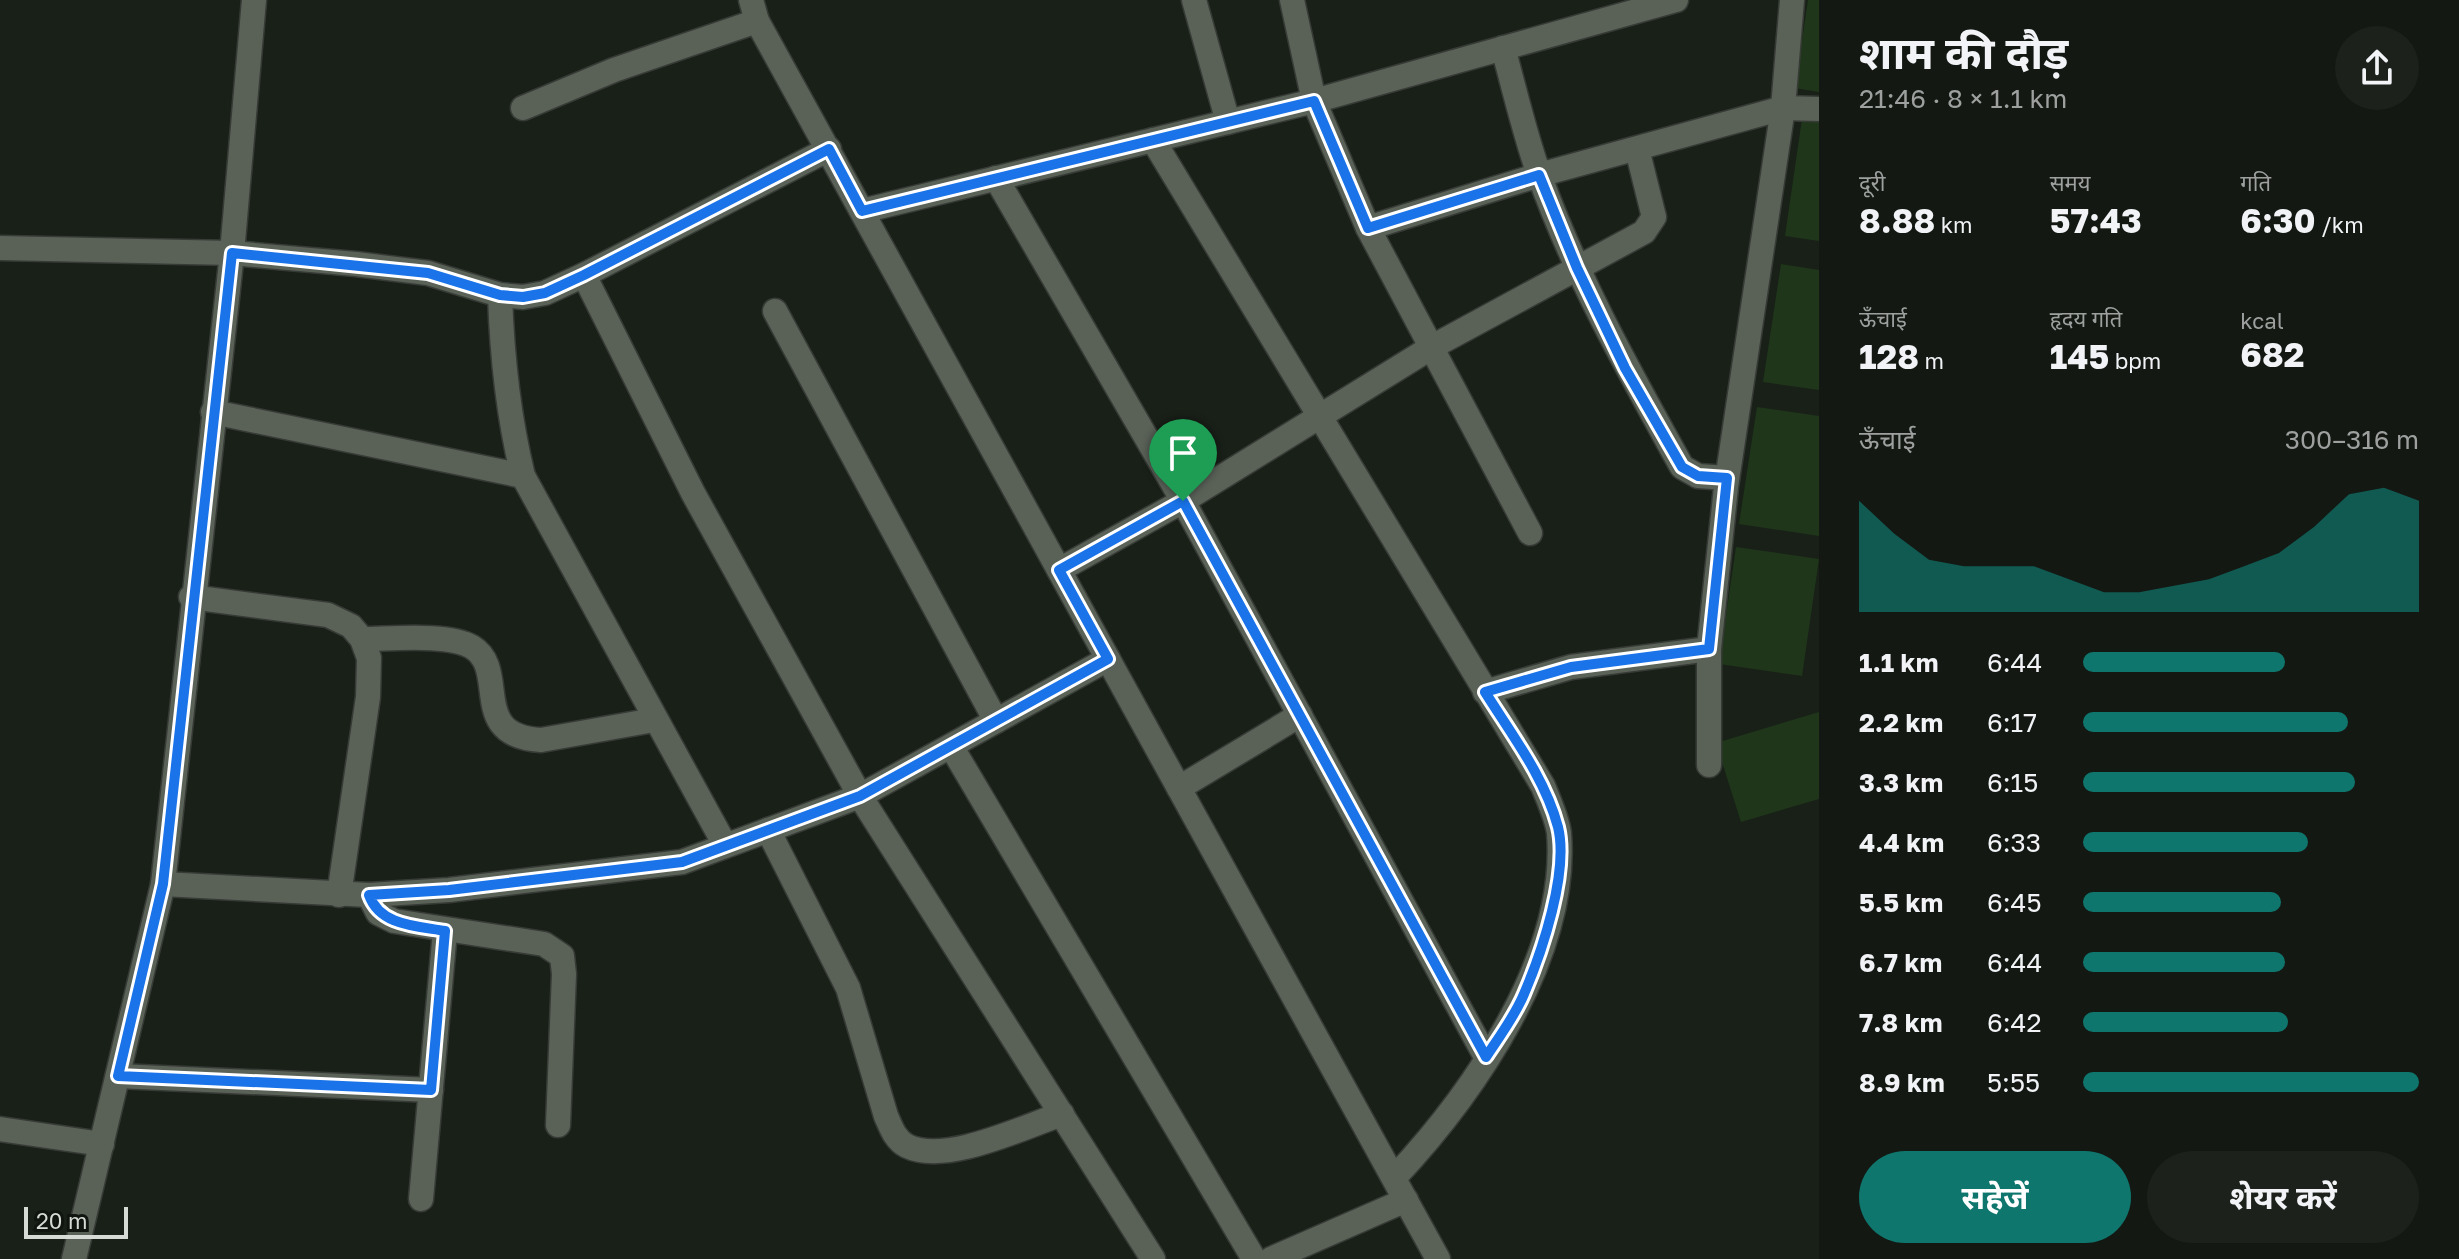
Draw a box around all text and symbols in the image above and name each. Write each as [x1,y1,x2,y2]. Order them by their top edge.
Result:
text: शाम की दौड़ [1859,26,2068,79]
button: share [2335,26,2419,110]
text: 21:46 · 8 × 1.1 km [1859,83,2067,114]
text: दूरी [1859,169,1885,196]
text: समय [2050,169,2090,196]
text: गति [2240,169,2271,196]
text: 8.88 [1859,200,1935,240]
text: 57:43 [2050,200,2142,240]
text: 6:30 [2240,200,2316,240]
text: km [1935,211,1973,238]
text: /km [2316,211,2364,238]
text: ऊँचाई [1859,305,1907,332]
text: हृदय गति [2050,305,2122,332]
text: kcal [2240,307,2284,334]
text: 682 [2240,334,2304,374]
text: 128 [1859,336,1919,376]
text: 145 [2050,336,2109,376]
text: m [1919,347,1944,374]
text: bpm [2109,347,2161,374]
pin [1149,419,1217,501]
text: ऊँचाई [1859,424,1915,455]
text: 300–316 m [2285,424,2419,455]
icon: arrive [1161,431,1205,475]
text: 1.1 km [1859,647,1938,678]
text: 6:44 [1987,647,2042,678]
text: 2.2 km [1859,707,1943,738]
text: 6:17 [1987,707,2037,738]
text: 3.3 km [1859,767,1943,798]
text: 6:15 [1987,767,2038,798]
text: 4.4 km [1859,827,1944,858]
text: 6:33 [1987,827,2041,858]
text: 5.5 km [1859,887,1943,918]
text: 6:45 [1987,887,2041,918]
text: 6.7 km [1859,947,1942,978]
text: 6:44 [1987,947,2042,978]
text: 7.8 km [1859,1007,1942,1038]
text: 6:42 [1987,1007,2041,1038]
text: 8.9 km [1859,1067,1945,1098]
text: 5:55 [1987,1067,2040,1098]
button: सहेजें [1859,1151,2131,1243]
button: शेयर करें [2147,1151,2419,1243]
scale bar [24,1203,128,1239]
text: 20 m [36,1207,87,1234]

